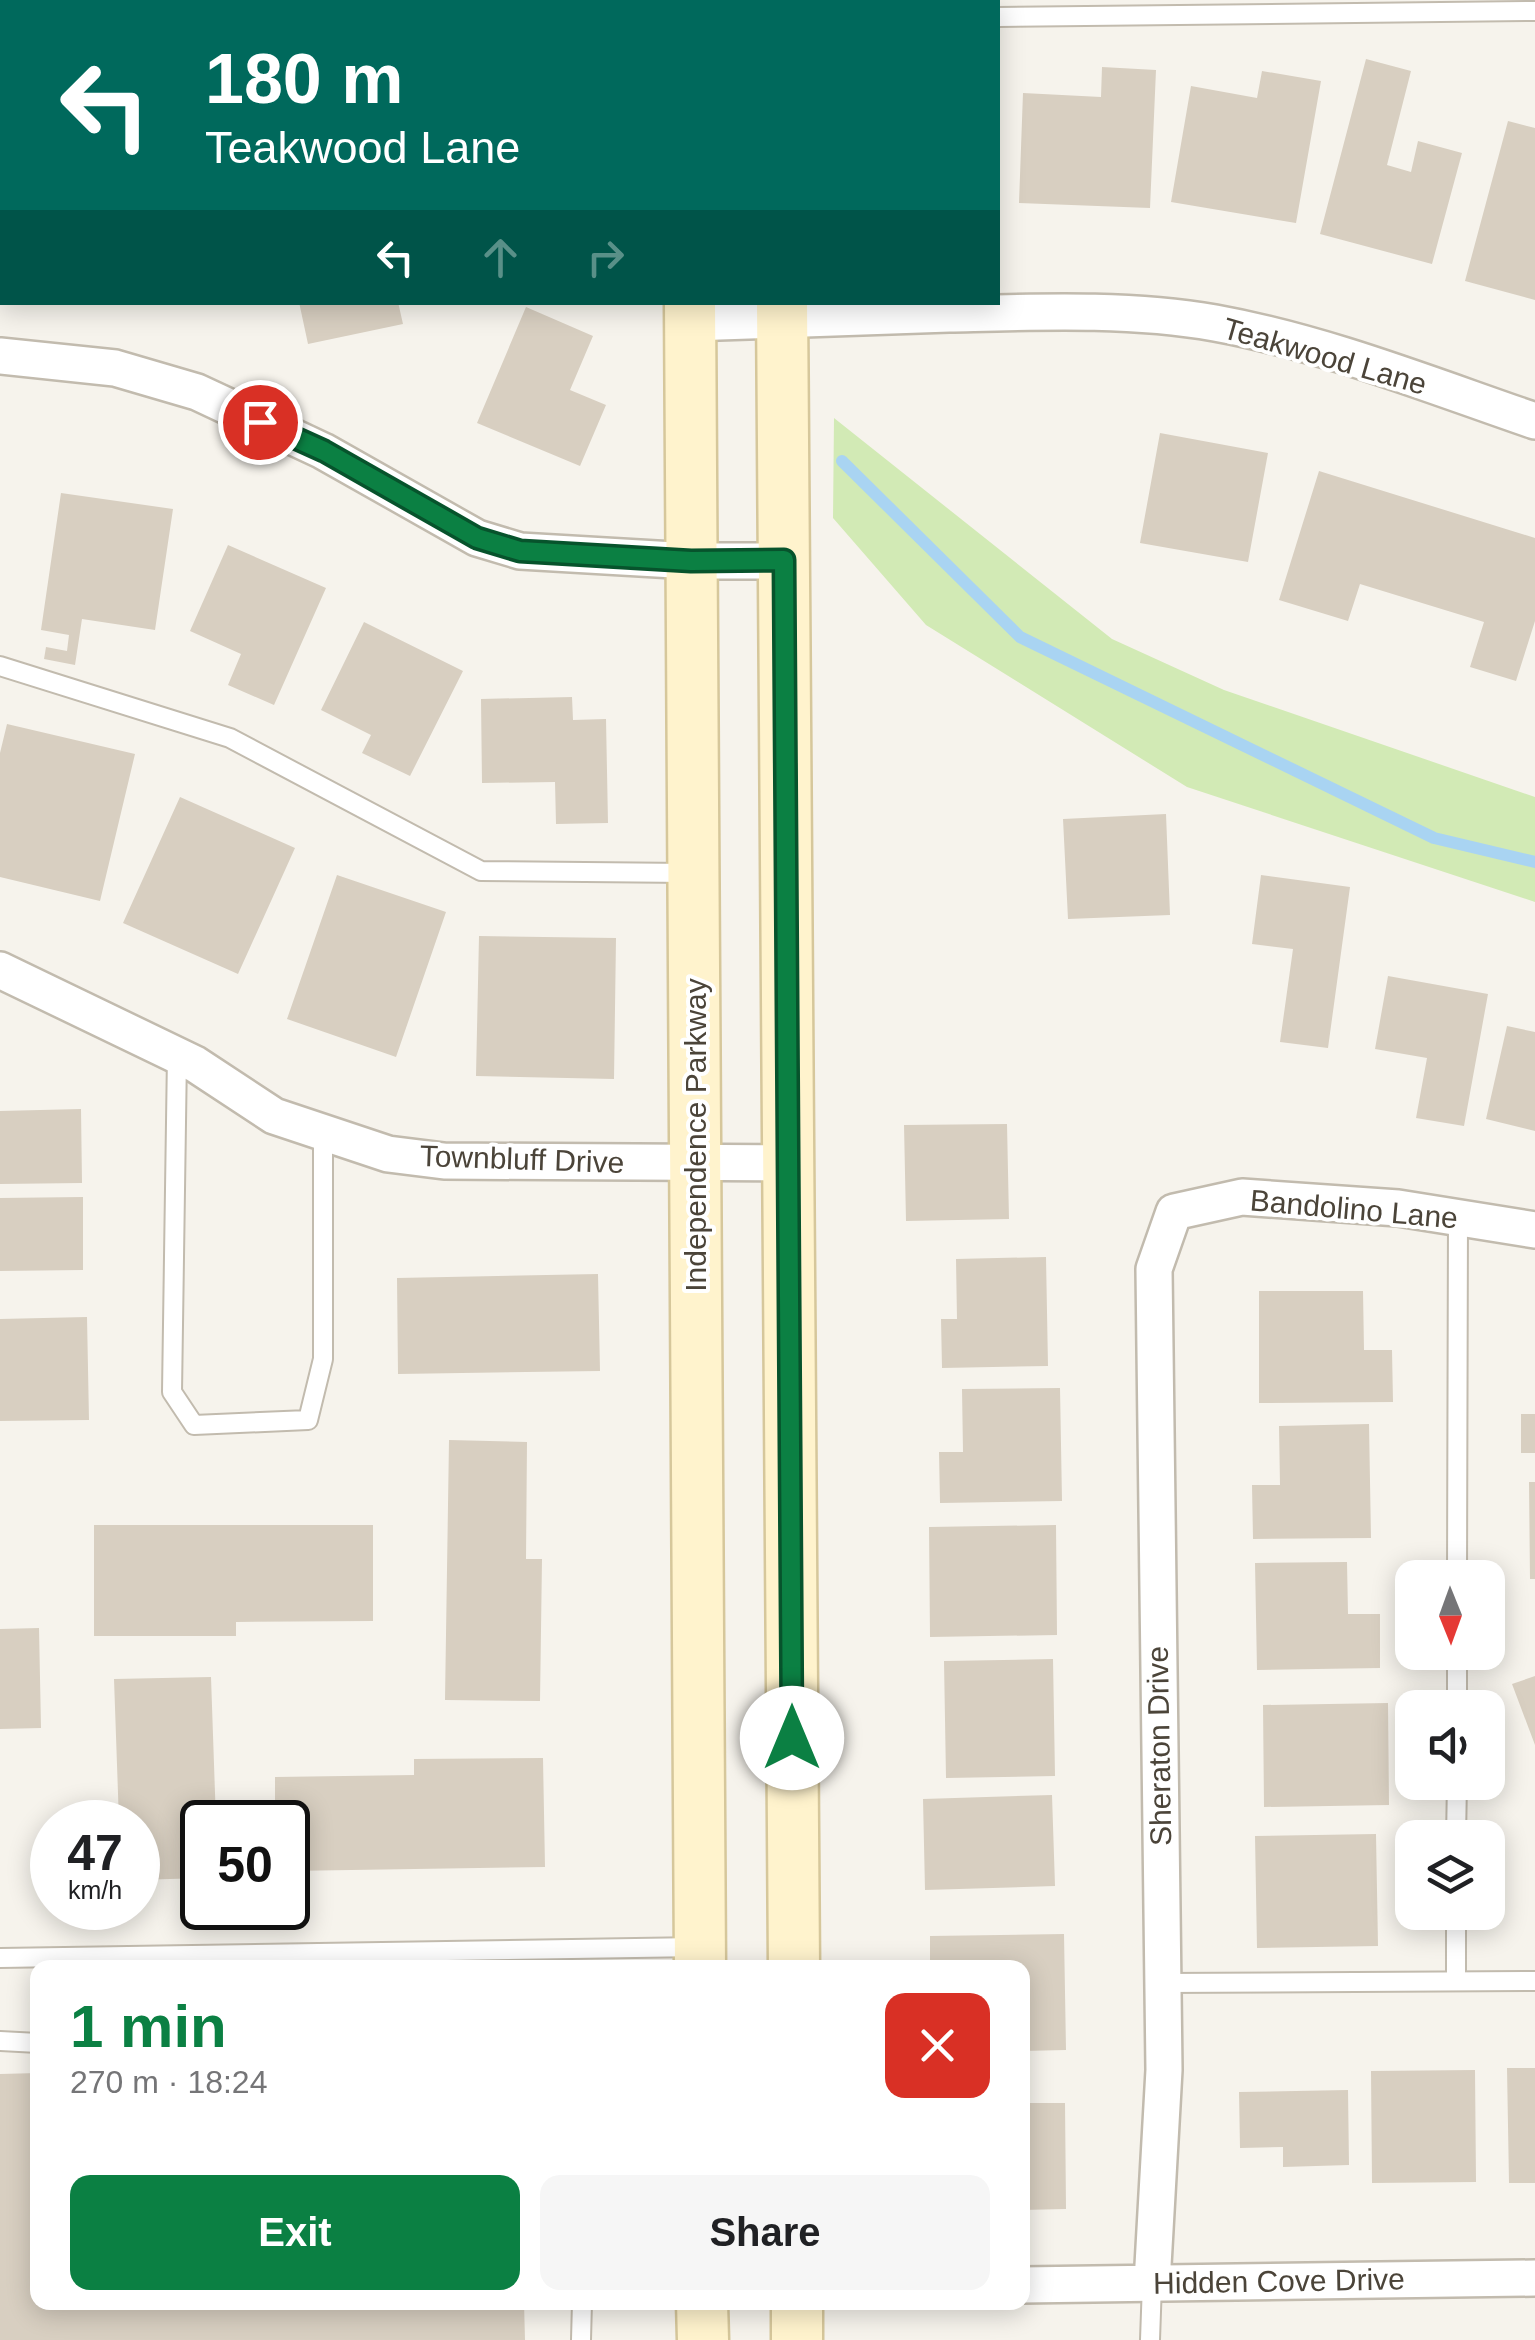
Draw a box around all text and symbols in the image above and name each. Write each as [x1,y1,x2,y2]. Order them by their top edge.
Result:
icon: left [40,40,170,170]
text: 180 m [205,40,403,118]
text: Teakwood Lane [205,122,520,173]
icon: left [368,230,423,285]
icon: ahead [473,230,528,285]
icon: right [578,230,633,285]
street label: Teakwood Lane [1219,311,1431,401]
pin [218,380,303,465]
icon: arrive [233,395,288,450]
street label: Independence Parkway [679,978,712,1292]
street label: Townbluff Drive [419,1139,625,1179]
street label: Bandolino Lane [1249,1183,1459,1235]
north arrow [1395,1560,1505,1670]
map controls [1395,1560,1505,1930]
street label: Sheraton Drive [1141,1646,1177,1846]
position arrow [740,1686,844,1790]
button: sound [1395,1690,1505,1800]
speed limit sign: 50 [180,1800,310,1930]
button: layers [1395,1820,1505,1930]
text: 47 [67,1825,123,1881]
text: km/h [68,1876,122,1904]
text: 1 min [70,1993,227,2060]
button: close [885,1993,990,2098]
text: 270 m · 18:24 [70,2064,267,2100]
button: Exit [70,2175,520,2290]
button: Share [540,2175,990,2290]
street label: Hidden Cove Drive [1153,2262,1405,2300]

